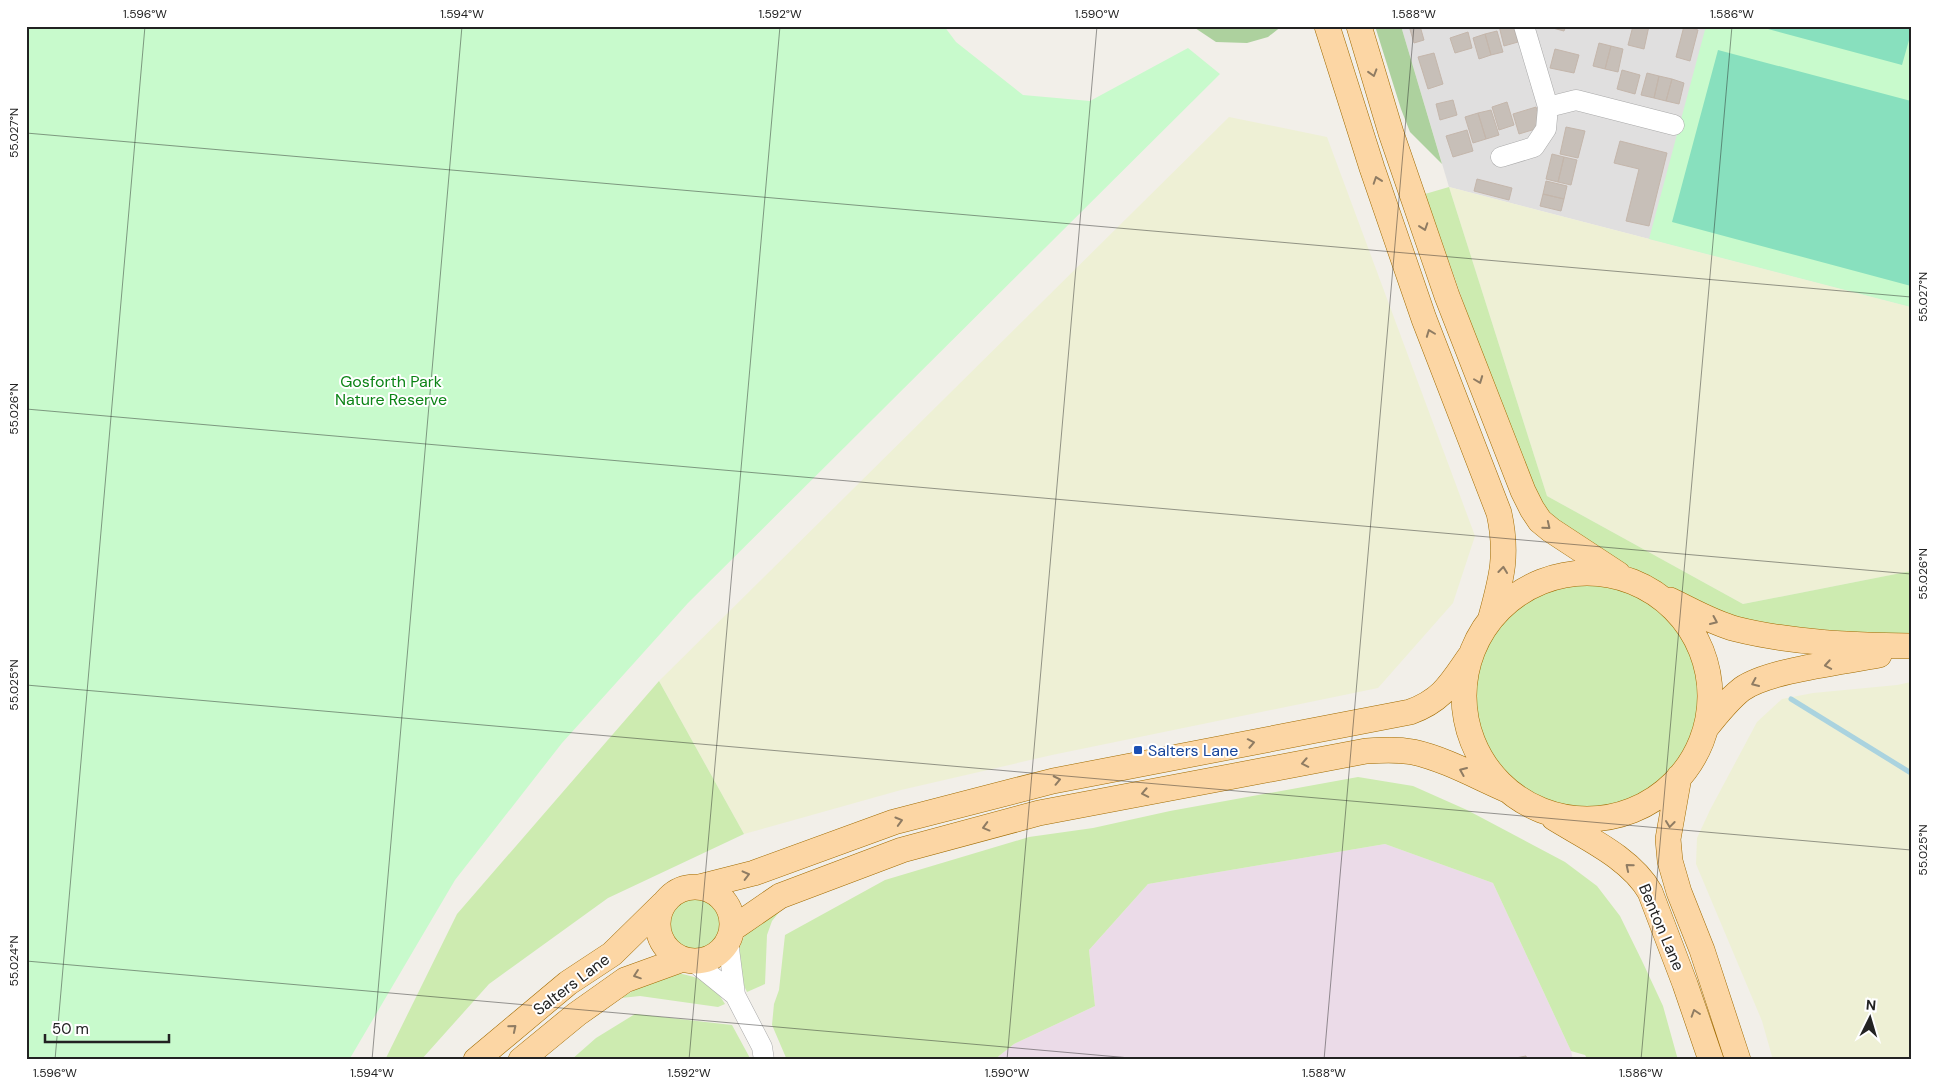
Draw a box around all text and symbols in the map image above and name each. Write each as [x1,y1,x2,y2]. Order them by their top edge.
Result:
text: 1.596°W [123,6,167,22]
text: 1.594°W [440,6,484,22]
text: 1.592°W [758,6,802,22]
text: 1.590°W [1075,6,1120,22]
text: 1.588°W [1392,6,1436,22]
text: 1.586°W [1710,6,1754,22]
one-way arrow [1367,68,1377,76]
text: 55.027°N [6,108,22,158]
one-way arrow [1372,176,1382,185]
one-way arrow [1418,223,1428,231]
text: 55.027°N [1915,272,1931,322]
one-way arrow [1426,330,1436,338]
park label: Gosforth Park Nature Reserve [335,371,447,410]
one-way arrow [1473,375,1484,384]
text: 55.026°N [6,383,22,435]
one-way arrow [1541,521,1550,529]
text: 55.026°N [1915,548,1931,600]
one-way arrow [1497,566,1508,574]
one-way arrow [1709,614,1718,625]
text: 55.025°N [6,659,22,711]
one-way arrow [1824,659,1833,669]
one-way arrow [1751,676,1760,687]
one-way arrow [1246,738,1255,749]
place label: Salters Lane [1148,740,1238,761]
marker: Salters Lane [1132,744,1144,756]
one-way arrow [1300,757,1309,767]
one-way arrow [1459,766,1468,777]
one-way arrow [1052,775,1061,786]
one-way arrow [1141,787,1149,797]
one-way arrow [895,817,903,827]
one-way arrow [982,821,991,832]
one-way arrow [1665,821,1676,829]
text: 55.025°N [1915,824,1931,876]
one-way arrow [1626,864,1635,873]
one-way arrow [742,870,751,881]
street label: Benton Lane [1634,881,1689,974]
text: 55.024°N [6,935,22,987]
street label: Salters Lane [529,949,614,1020]
one-way arrow [634,969,642,979]
north arrow [1844,994,1894,1044]
text: N [1865,996,1877,1014]
one-way arrow [1691,1010,1701,1018]
scale bar [45,1011,169,1043]
text: 50 m [52,1019,89,1039]
one-way arrow [508,1025,517,1034]
text: 1.596°W [33,1065,77,1081]
text: 1.594°W [350,1065,394,1081]
text: 1.592°W [667,1065,711,1081]
text: 1.590°W [985,1065,1030,1081]
text: 1.588°W [1302,1065,1346,1081]
text: 1.586°W [1619,1065,1663,1081]

